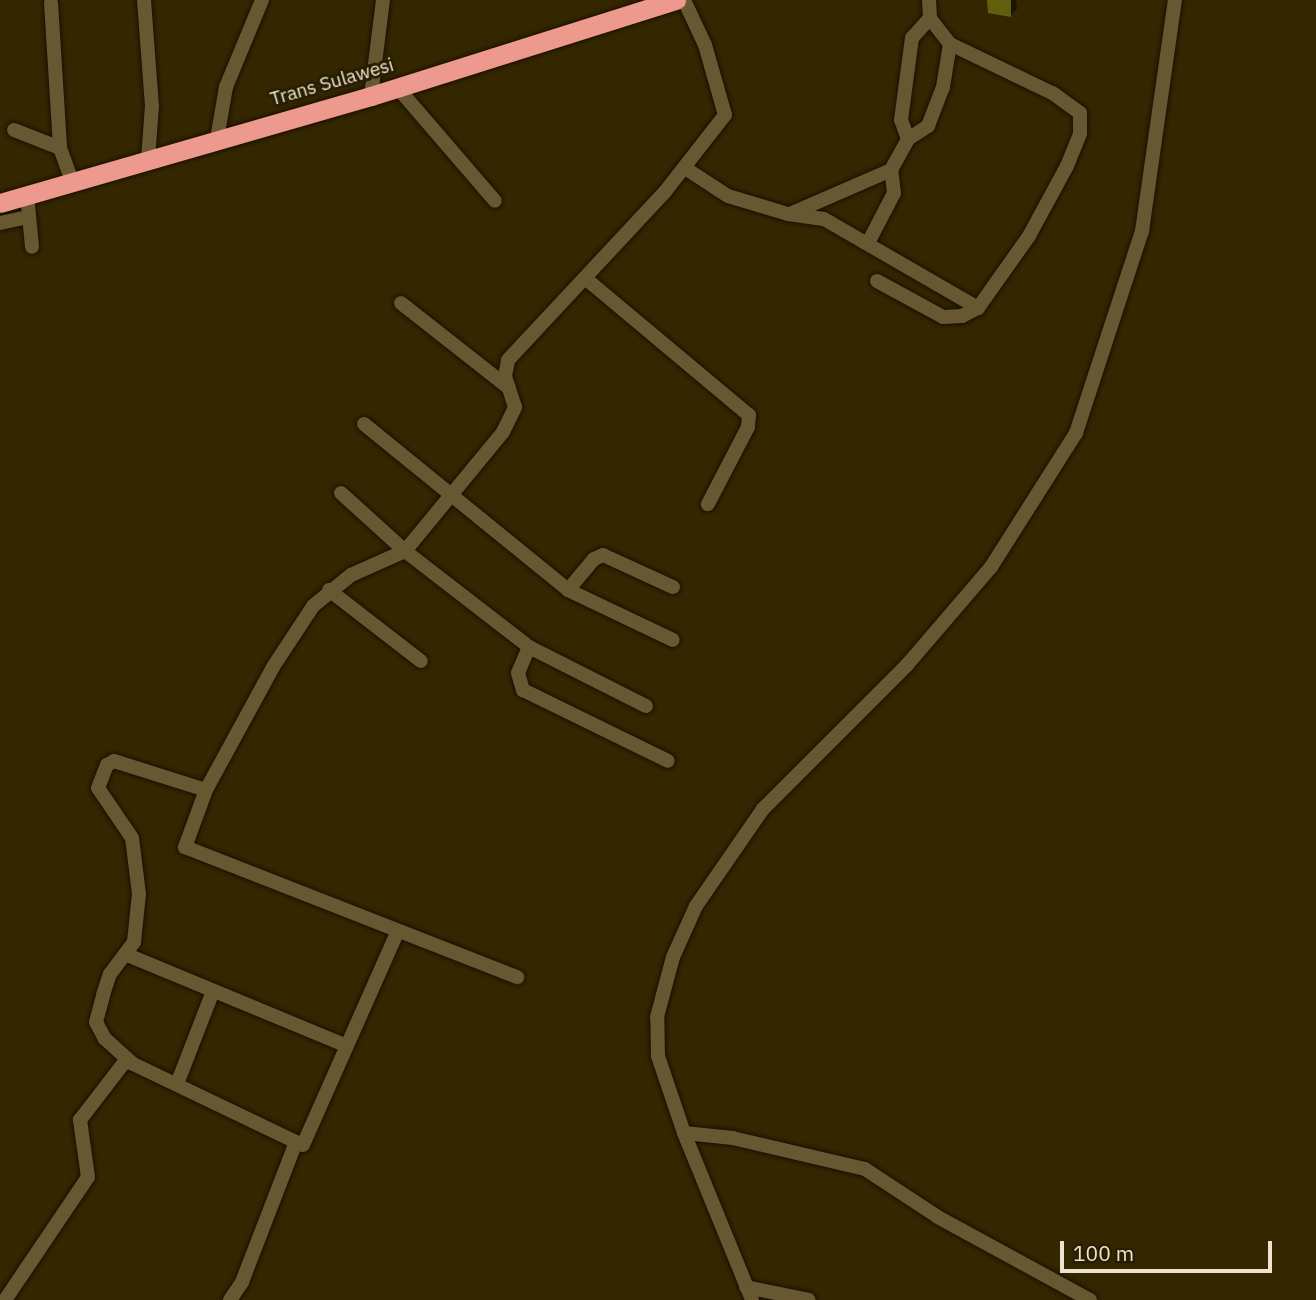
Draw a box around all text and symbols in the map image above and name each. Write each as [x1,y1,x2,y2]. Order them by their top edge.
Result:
street label: Trans Sulawesi [268,53,396,111]
scale bar [1064,1226,1276,1270]
text: 100 m [1073,1239,1134,1267]

